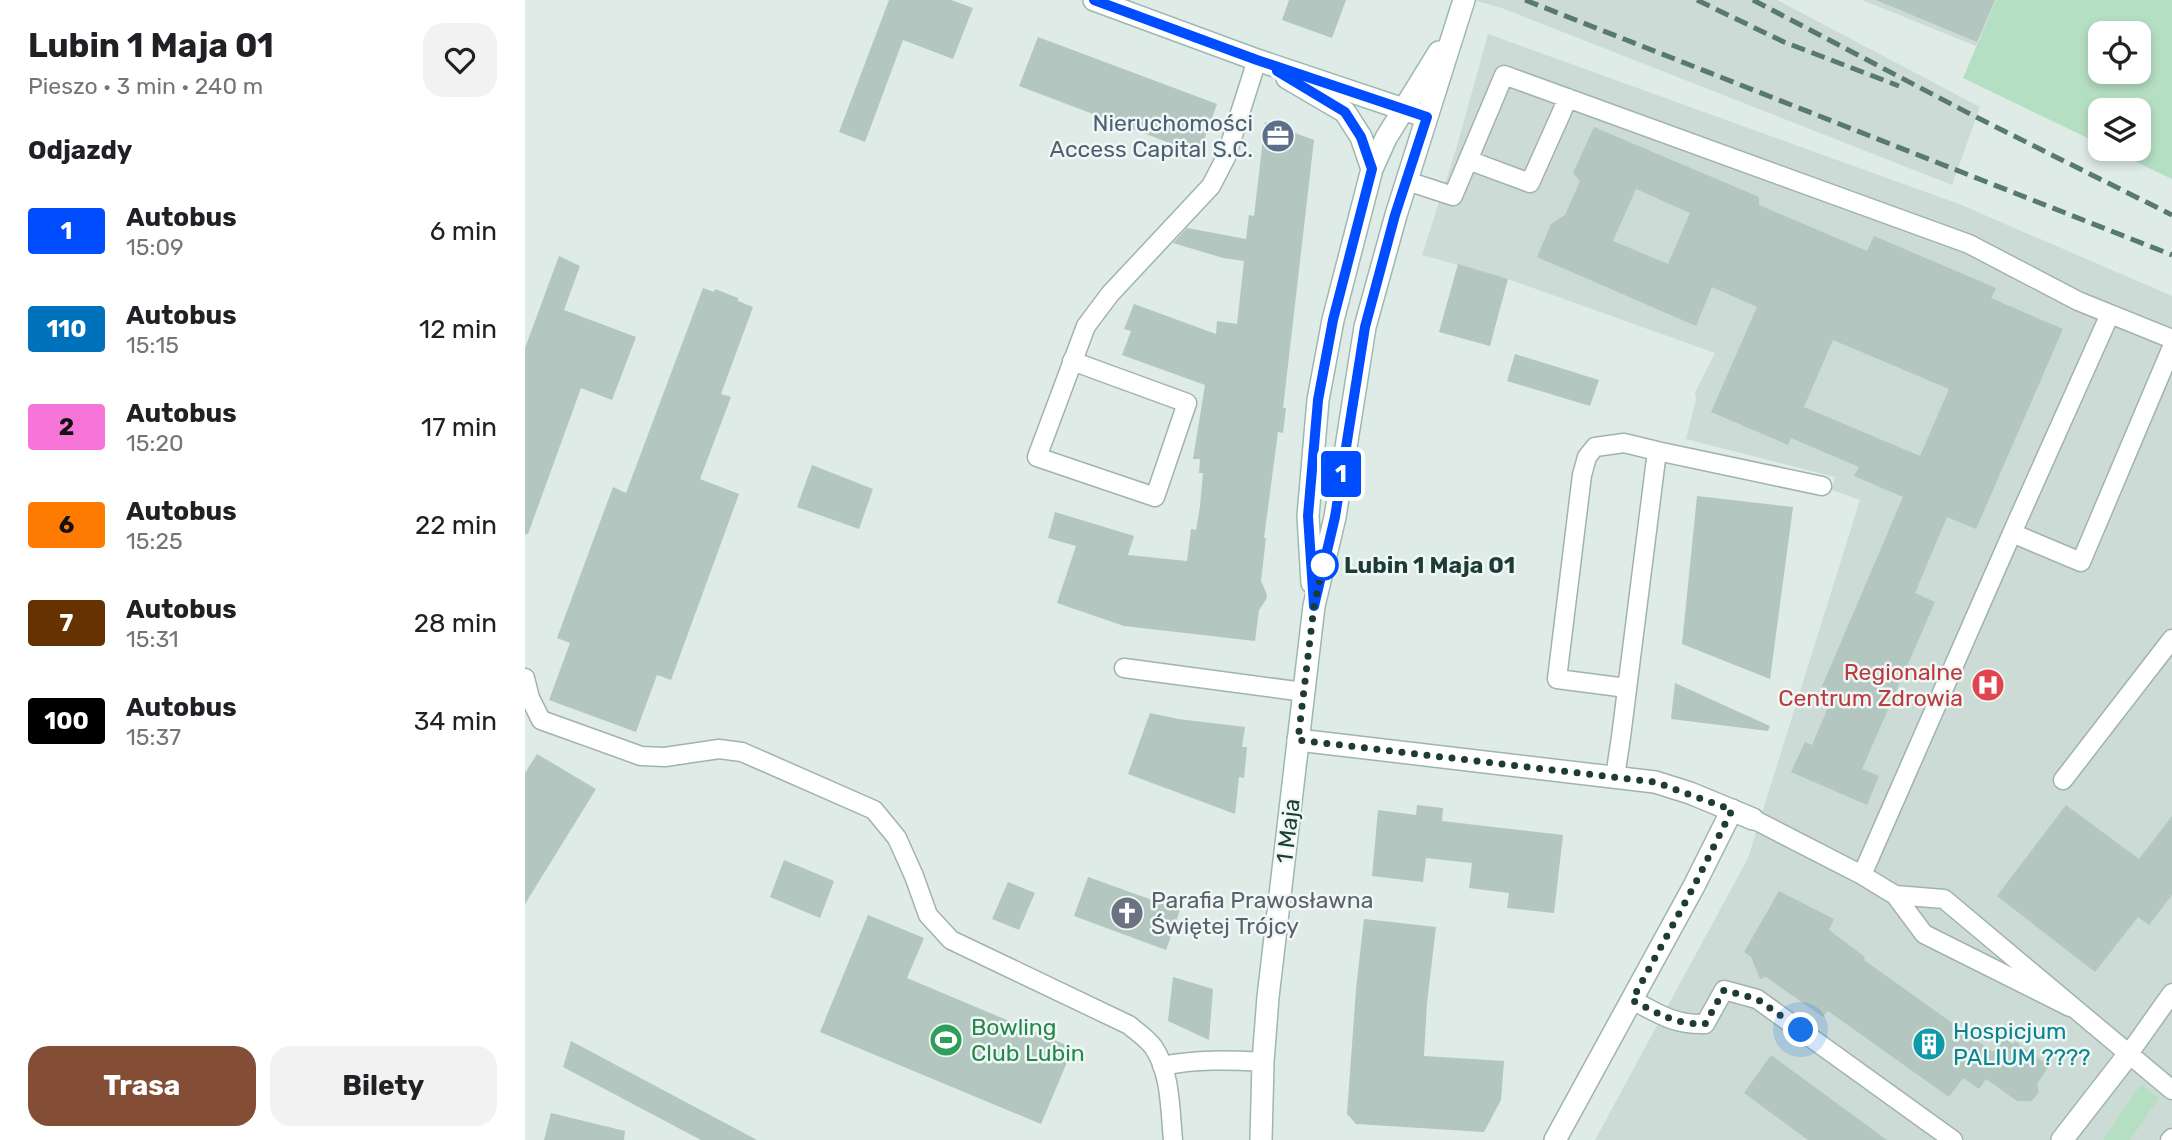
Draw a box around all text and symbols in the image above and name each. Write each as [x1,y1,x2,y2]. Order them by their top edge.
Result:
map controls [2088,21,2151,161]
button: locate [2088,21,2151,84]
button: heart [423,23,497,97]
text: Lubin 1 Maja 01 [28,26,274,65]
text: Pieszo · 3 min · 240 m [28,72,263,100]
button: layers [2088,98,2151,161]
place label: Nieruchomości Access Capital S.C. [1050,109,1253,163]
office icon: Nieruchomości Access Capital S.C. [1259,117,1297,155]
text: Odjazdy [28,135,132,166]
text: Autobus [126,202,237,233]
text: 6 min [430,216,497,247]
text: 1 [61,217,72,245]
text: 15:09 [126,233,184,261]
text: Autobus [126,300,237,331]
text: 12 min [419,314,497,345]
text: 110 [46,315,87,343]
text: 15:15 [126,331,179,359]
text: Autobus [126,398,237,429]
text: 17 min [421,412,497,443]
text: 2 [59,413,74,441]
text: 15:20 [126,429,184,457]
line badge: 1 [1318,451,1364,497]
text: 1 [1335,460,1347,488]
text: Autobus [126,496,237,527]
text: 22 min [415,510,497,541]
text: 6 [59,511,74,539]
text: 15:25 [126,527,183,555]
marker: Lubin 1 Maja 01 [1308,550,1338,580]
place label: Lubin 1 Maja 01 [1344,551,1515,579]
text: Autobus [126,594,237,625]
text: 28 min [414,608,497,639]
text: 7 [60,609,73,637]
text: 15:31 [126,625,179,653]
place label: Regionalne Centrum Zdrowia [1778,658,1963,712]
hospital icon: Regionalne Centrum Zdrowia [1969,666,2007,704]
text: Autobus [126,692,237,723]
text: 34 min [414,706,497,737]
text: 100 [44,707,89,735]
text: 15:37 [126,723,181,751]
street label: 1 Maja [1270,797,1306,865]
place label: Parafia Prawosławna Świętej Trójcy [1151,886,1373,940]
church icon: Parafia Prawosławna Świętej Trójcy [1108,894,1146,932]
your location [1783,1012,1818,1047]
place label: Bowling Club Lubin [971,1013,1085,1067]
place label: Hospicjum PALIUM ???? [1953,1017,2090,1071]
sports icon: Bowling Club Lubin [927,1021,965,1059]
building icon: Hospicjum PALIUM ???? [1910,1025,1948,1063]
button: Trasa [28,1046,256,1126]
button: Bilety [270,1046,497,1126]

